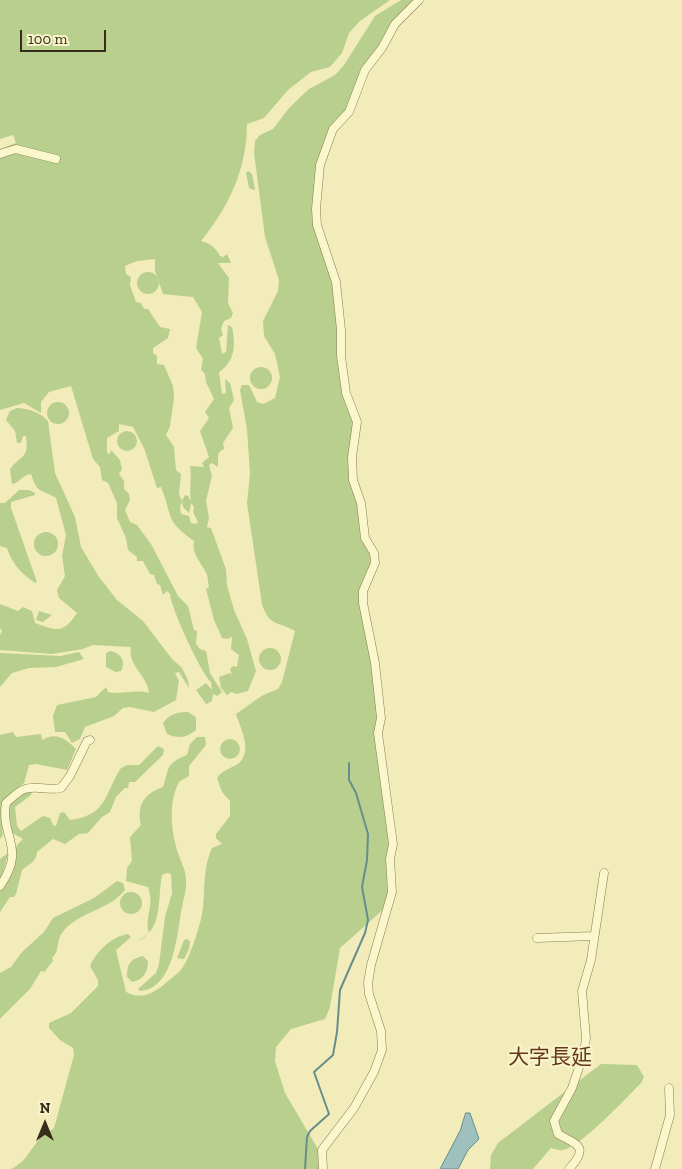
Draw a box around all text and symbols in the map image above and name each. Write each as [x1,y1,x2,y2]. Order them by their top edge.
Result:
scale bar [22,20,109,52]
text: 100 m [28,30,67,48]
district label: 大字長延 [508,1045,592,1071]
north arrow [20,1099,70,1149]
text: N [40,1100,50,1117]

